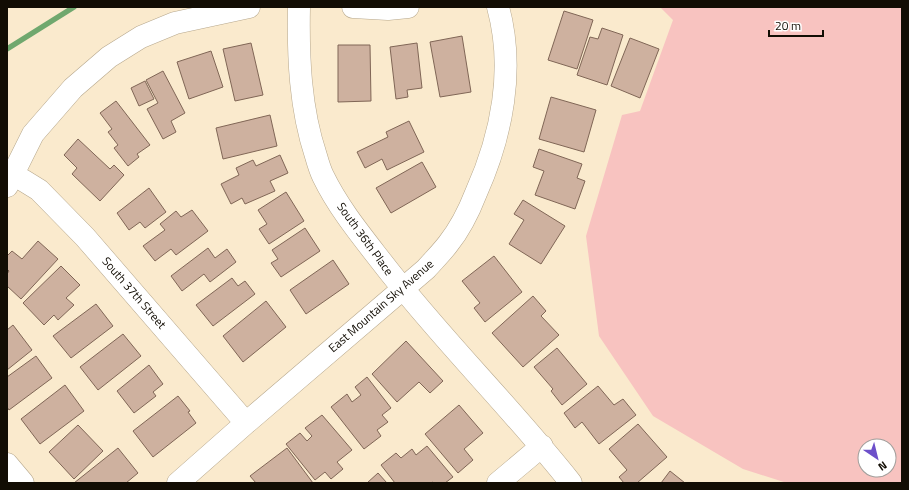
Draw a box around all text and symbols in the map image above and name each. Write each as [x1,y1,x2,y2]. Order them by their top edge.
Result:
scale bar [769,12,823,38]
text: 20 m [775,16,801,35]
street label: South 36th Place [332,198,398,279]
street label: South 37th Street [98,252,172,334]
street label: East Mountain Sky Avenue [324,254,438,357]
north arrow [857,438,897,478]
text: N [875,457,890,475]

